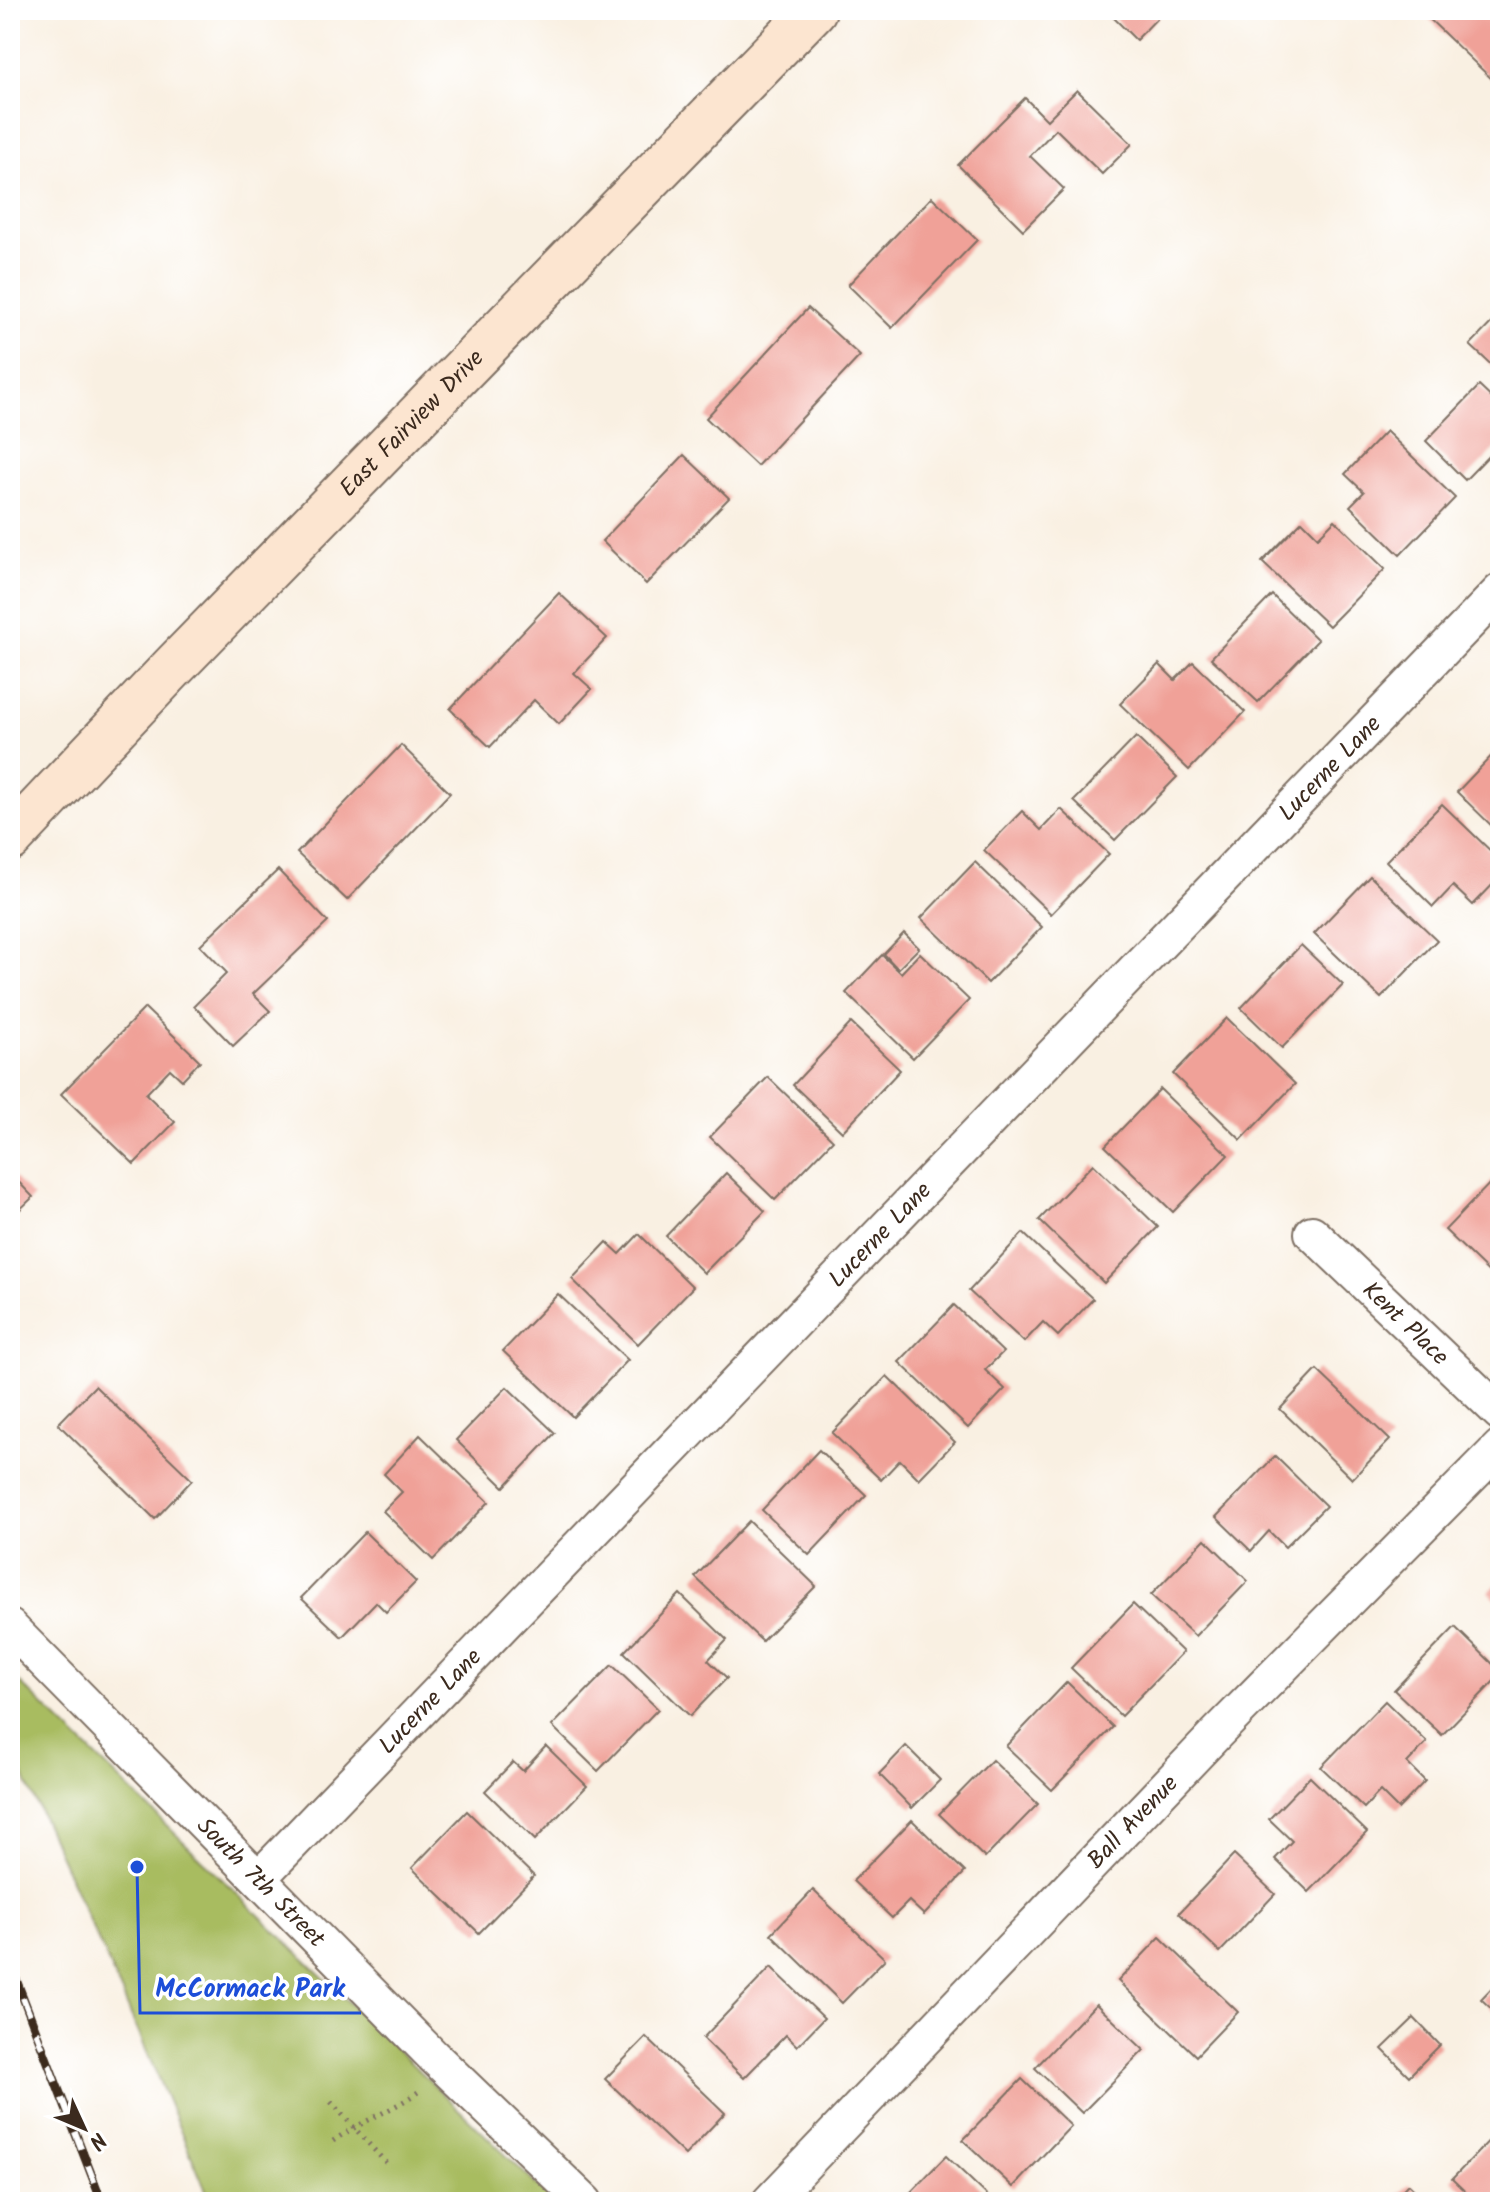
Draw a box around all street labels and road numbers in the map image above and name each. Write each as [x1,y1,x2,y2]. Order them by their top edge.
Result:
street label: East Fairview Drive [330,341,494,507]
street label: Lucerne Lane [1269,707,1392,831]
street label: Lucerne Lane [820,1173,942,1298]
street label: Kent Place [1352,1272,1458,1376]
street label: Lucerne Lane [370,1640,492,1764]
street label: Ball Avenue [1078,1766,1189,1879]
street label: South 7th Street [186,1808,335,1958]

